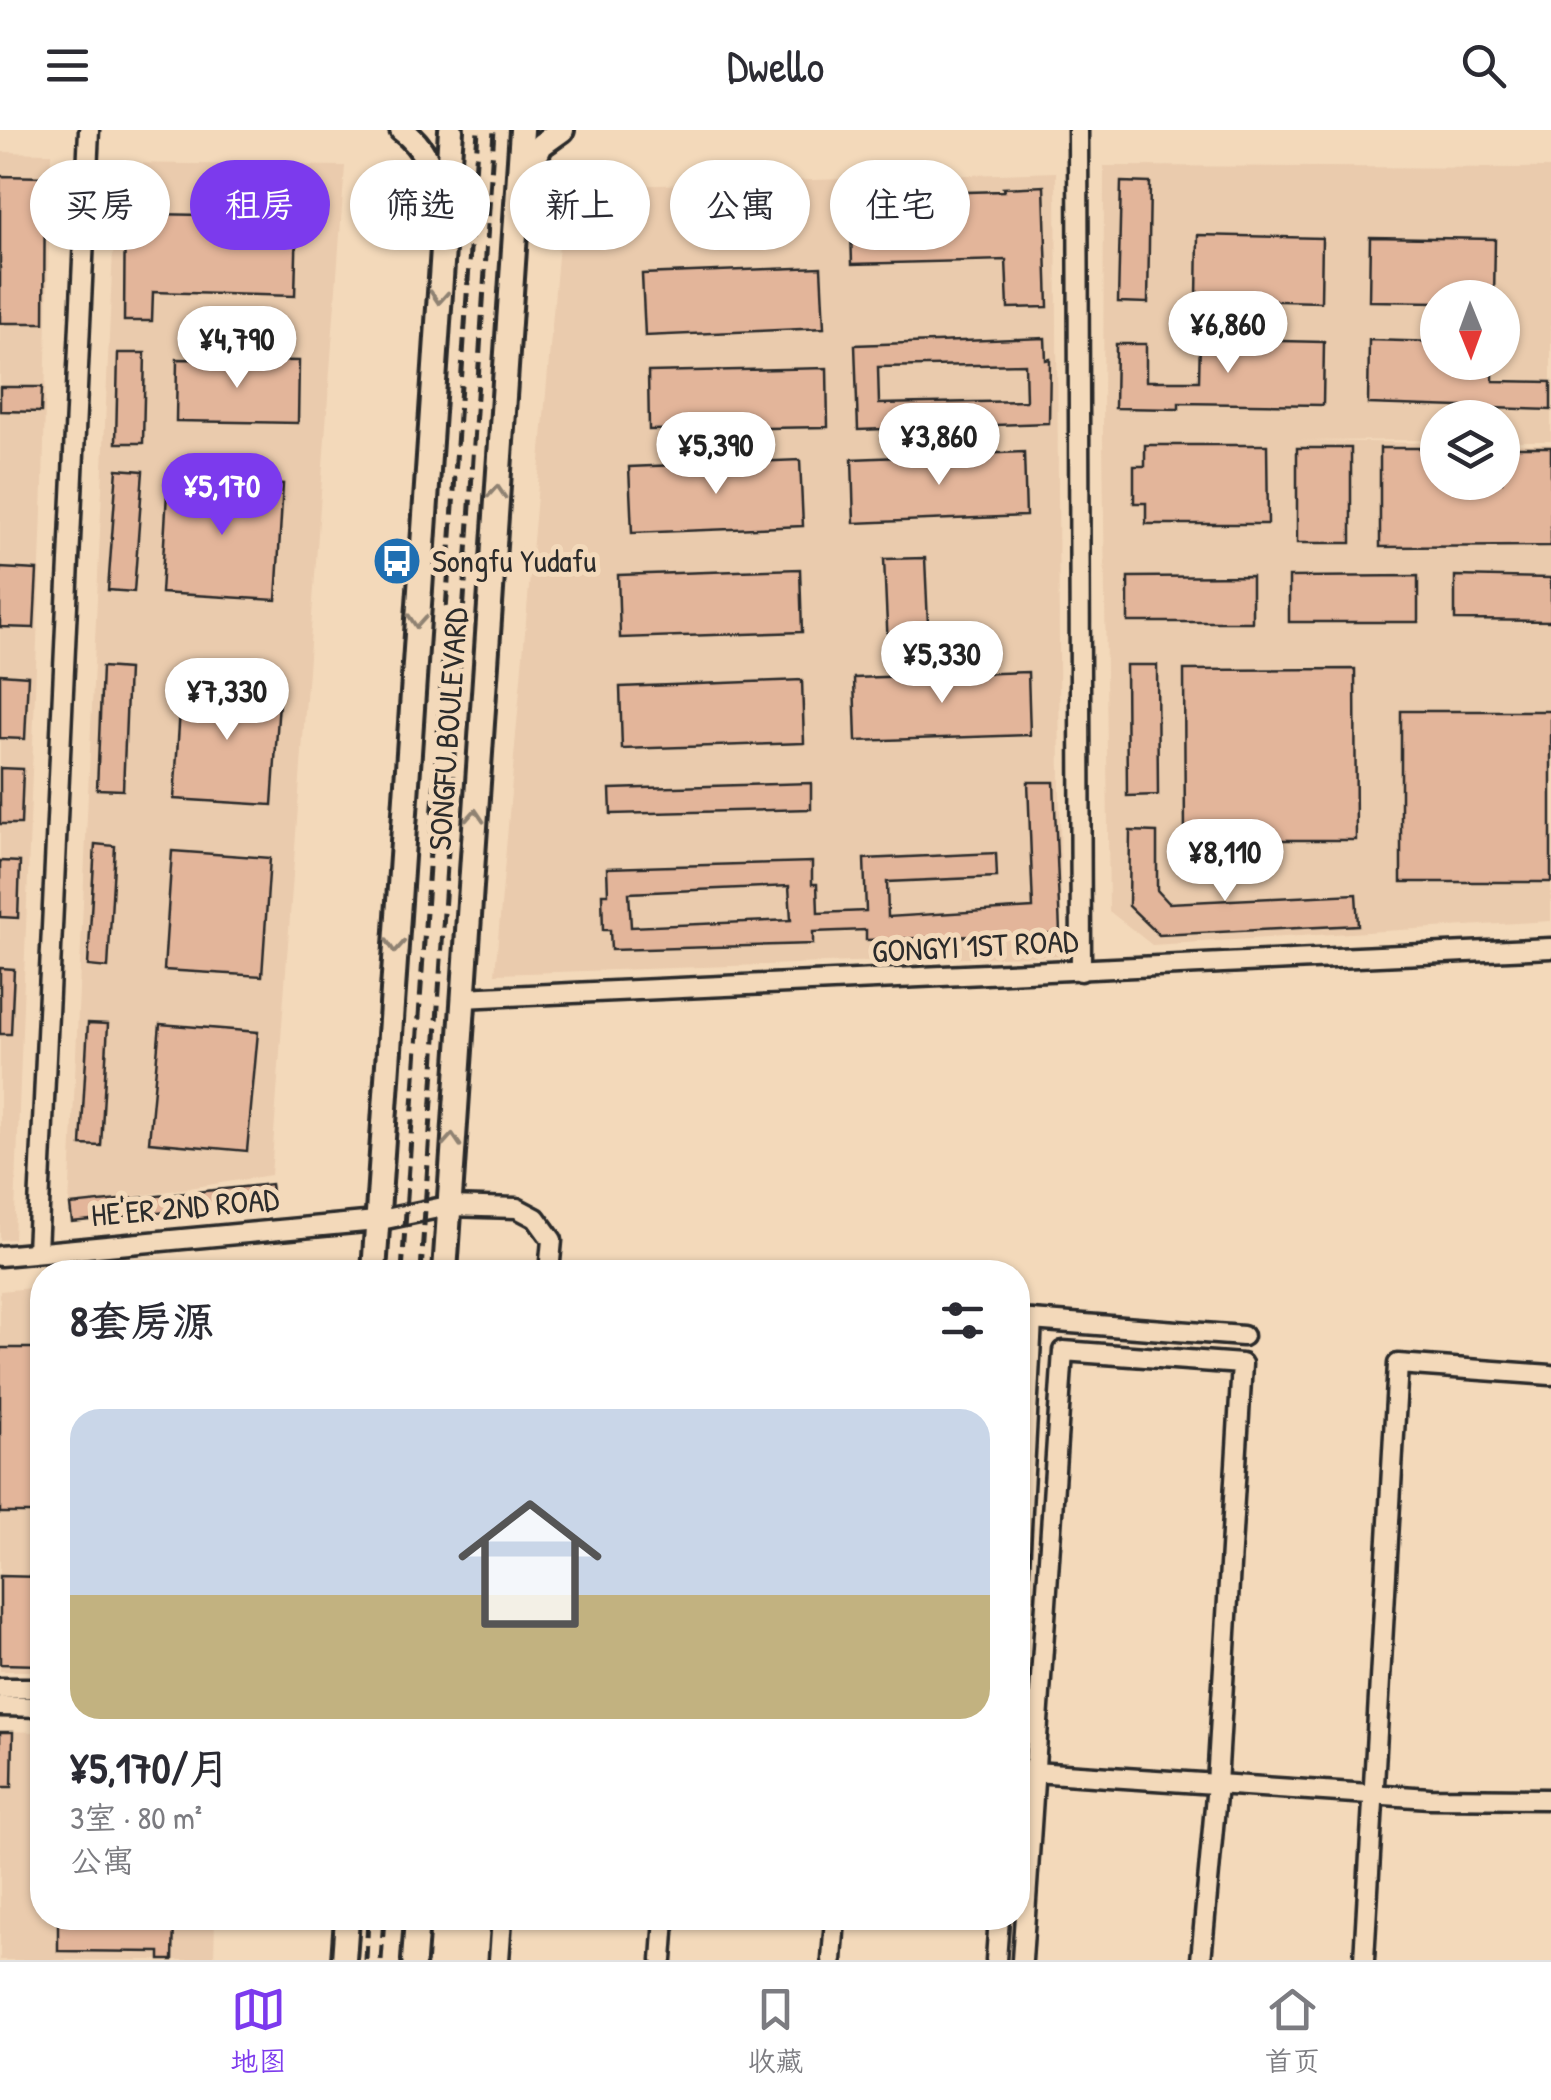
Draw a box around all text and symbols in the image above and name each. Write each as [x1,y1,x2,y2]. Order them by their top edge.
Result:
text: Dwello [727,35,824,96]
icon: menu [40,38,95,93]
icon: search [1456,38,1511,93]
chip: 买房 [30,160,170,250]
chip: 租房 [190,160,330,250]
chip: 筛选 [350,160,490,250]
chip: 新上 [510,160,650,250]
chip: 公寓 [670,160,810,250]
chip: 住宅 [830,160,970,250]
north arrow [1420,280,1520,380]
map controls [1420,280,1520,500]
one-way arrow [429,290,450,306]
pin: ¥6,860 [1147,291,1309,376]
text: ¥6,860 [1190,302,1266,345]
pin: ¥4,790 [156,306,318,391]
text: ¥4,790 [199,317,275,360]
button: layers [1420,400,1520,500]
pin: ¥3,860 [858,403,1020,488]
pin: ¥5,390 [635,412,797,497]
text: ¥3,860 [901,414,977,457]
text: ¥5,390 [678,423,754,466]
pin: ¥5,170 [141,453,303,538]
text: ¥5,170 [184,464,260,507]
one-way arrow [486,483,507,499]
bus stop icon: Songfu Yudafu [371,535,423,587]
place label: Songfu Yudafu [432,539,596,582]
street label: SONGFU BOULEVARD [418,606,477,852]
one-way arrow [407,614,428,630]
pin: ¥5,330 [861,621,1023,706]
text: ¥5,330 [903,632,981,675]
pin: ¥7,330 [146,658,308,743]
text: ¥7,330 [187,669,267,712]
one-way arrow [463,808,485,824]
pin: ¥8,110 [1144,819,1306,904]
text: ¥8,110 [1189,830,1261,873]
street label: GONGYI 1ST ROAD [871,919,1079,972]
one-way arrow [385,938,406,954]
one-way arrow [441,1132,462,1148]
street label: HE'ER 2ND ROAD [89,1177,281,1236]
text: 8套房源 [70,1292,214,1349]
icon: filters [935,1293,990,1348]
icon: home [440,1474,620,1654]
text: ¥5,170/月 [70,1739,230,1796]
text: 3室 · 80 m² [70,1796,202,1839]
text: 公寓 [70,1839,134,1882]
tab: 地图 [230,1982,287,2080]
tab: 收藏 [747,1982,804,2080]
tab: 首页 [1264,1982,1321,2080]

